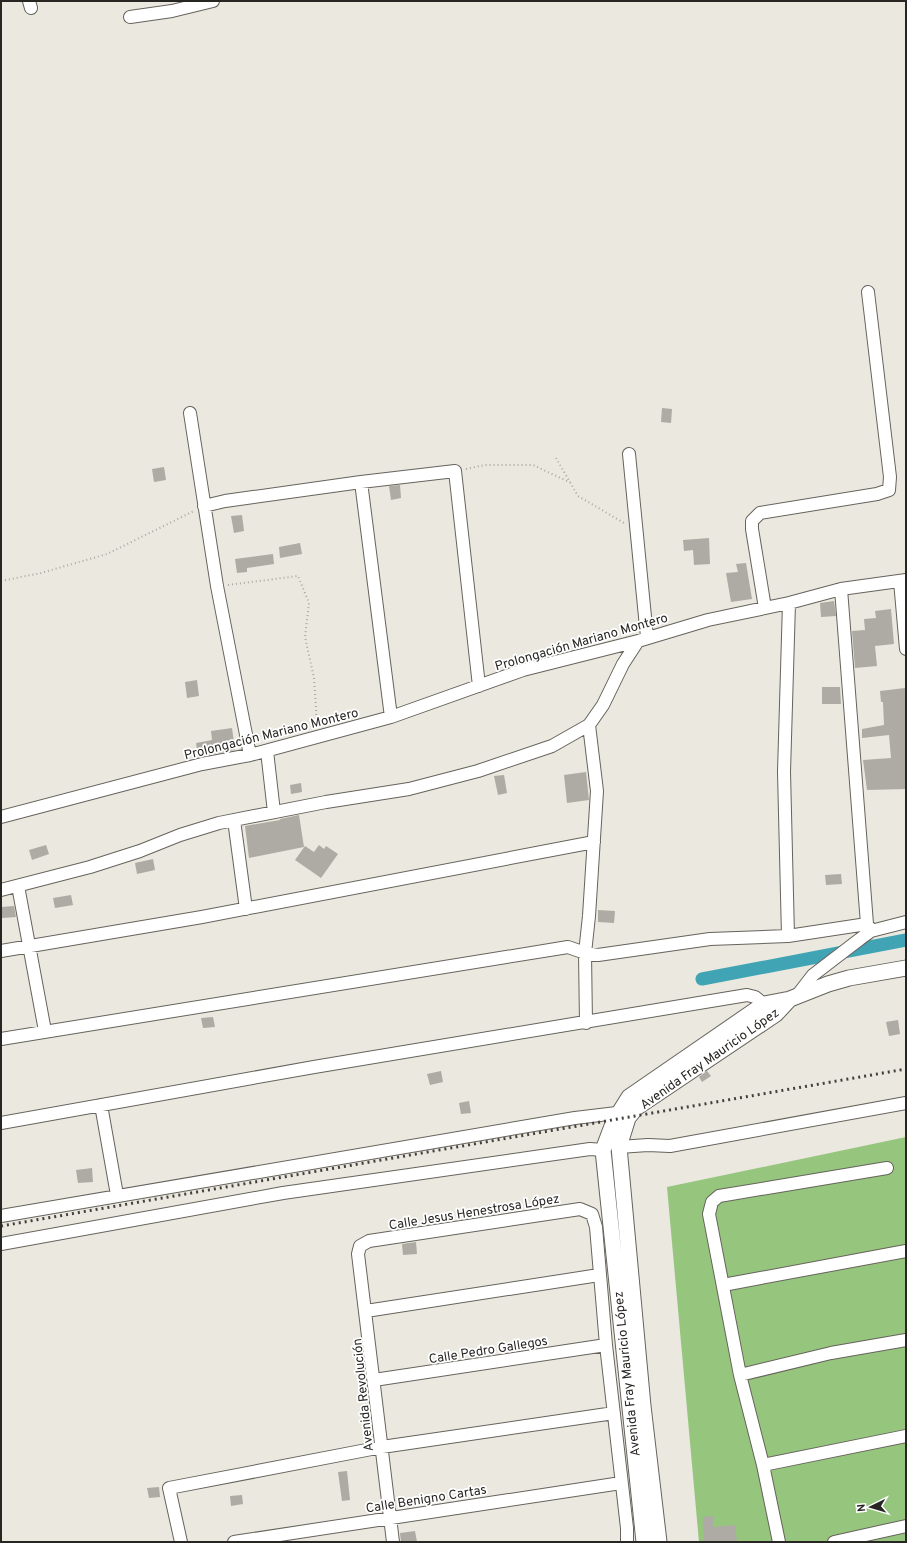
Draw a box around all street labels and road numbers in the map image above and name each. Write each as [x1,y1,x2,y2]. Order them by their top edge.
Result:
street label: Prolongación Mariano Montero [493,611,670,675]
street label: Prolongación Mariano Montero [183,706,360,764]
street label: Avenida Fray Mauricio López [638,1006,783,1114]
street label: Calle Jesus Henestrosa López [388,1192,561,1234]
street label: Avenida Fray Mauricio López [611,1291,645,1457]
street label: Calle Pedro Gallegos [428,1334,549,1368]
street label: Avenida Revolución [350,1337,378,1452]
street label: Calle Benigno Cartas [365,1483,488,1517]

